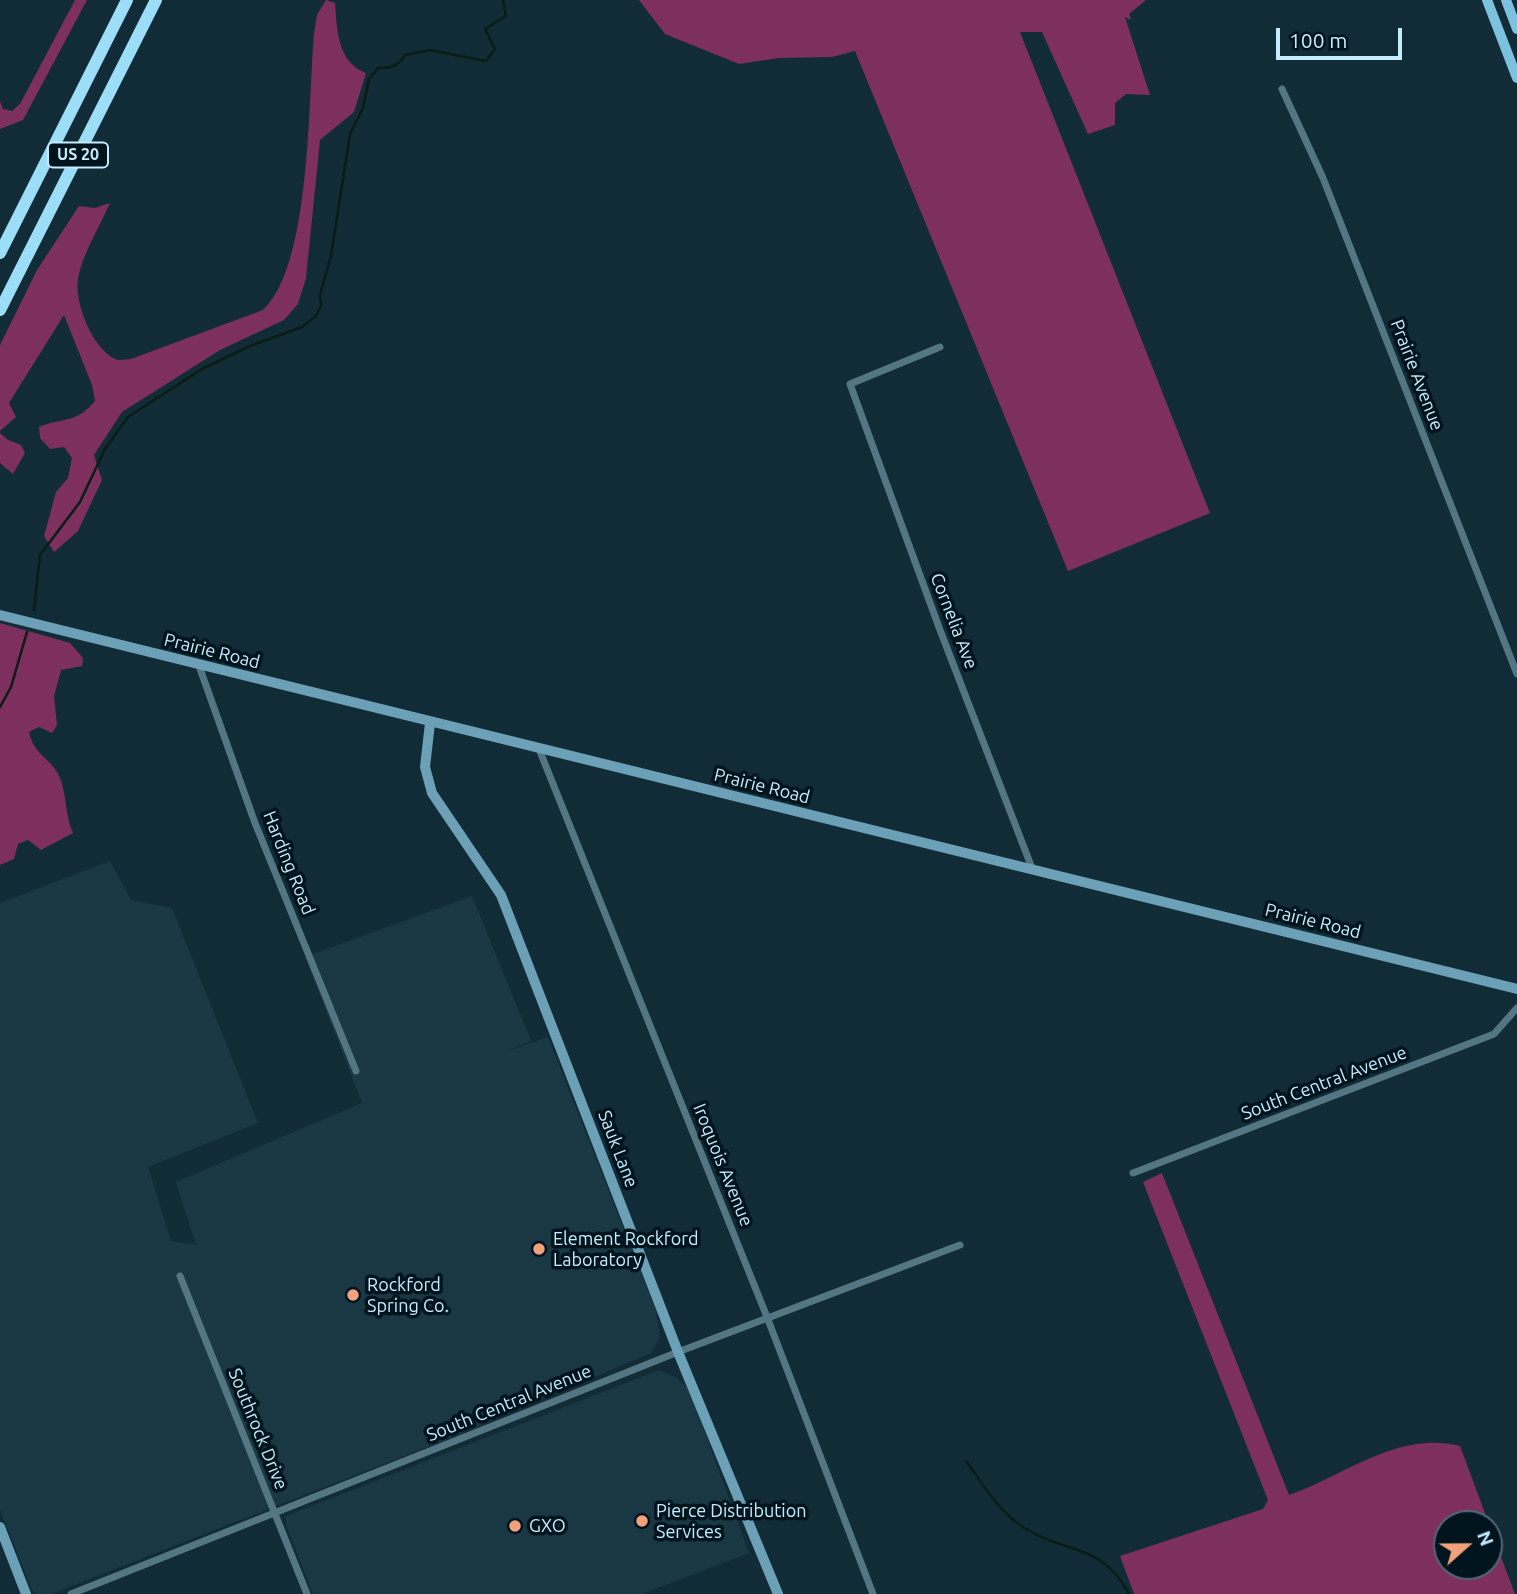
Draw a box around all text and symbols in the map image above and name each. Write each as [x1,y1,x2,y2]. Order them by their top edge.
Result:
scale bar [1279,14,1405,58]
text: 100 m [1289,28,1347,52]
road number: US 20 [48,142,108,168]
street label: Prairie Avenue [1386,316,1448,434]
street label: Cornelia Ave [926,570,982,672]
street label: Prairie Road [162,629,262,673]
street label: Prairie Road [712,764,812,808]
street label: Harding Road [258,808,320,918]
street label: Prairie Road [1263,899,1363,943]
street label: South Central Avenue [1238,1041,1410,1125]
street label: Iroquois Avenue [689,1101,757,1229]
street label: Sauk Lane [593,1107,643,1191]
place label: Element Rockford Laboratory [553,1228,699,1270]
marker: Element Rockford Laboratory [531,1241,547,1257]
place label: Rockford Spring Co. [367,1274,449,1316]
marker: Rockford Spring Co. [345,1287,361,1303]
street label: South Central Avenue [424,1360,594,1446]
street label: Southrock Drive [224,1365,292,1493]
place label: Pierce Distribution Services [656,1500,806,1542]
north arrow [1433,1510,1503,1580]
marker: Pierce Distribution Services [634,1513,650,1529]
place label: GXO [529,1515,566,1537]
marker: GXO [507,1518,523,1534]
text: N [1473,1528,1499,1549]

